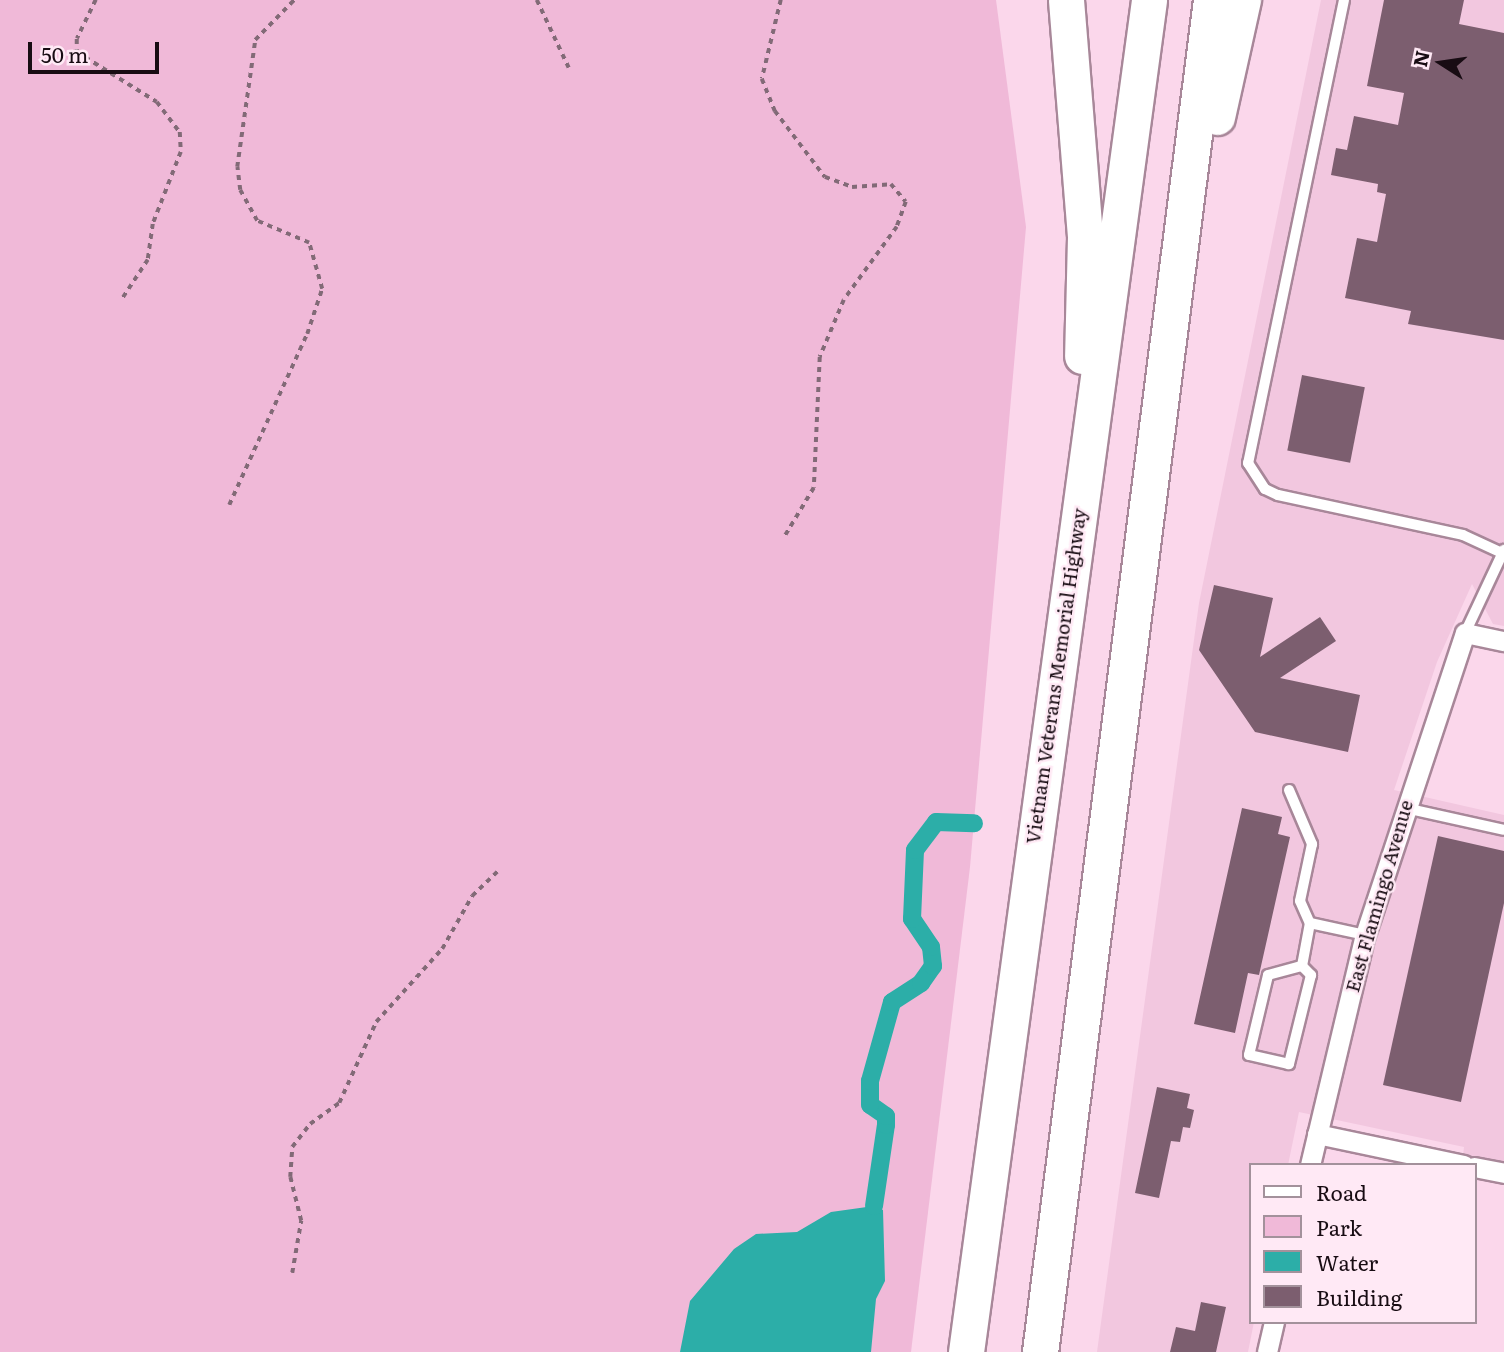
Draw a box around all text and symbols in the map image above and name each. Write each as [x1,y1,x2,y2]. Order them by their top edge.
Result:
scale bar [32,28,163,72]
north arrow [1406,28,1476,98]
text: 50 m [41,38,88,69]
text: N [1405,48,1436,69]
street label: Vietnam Veterans Memorial Highway [1021,507,1091,845]
street label: East Flamingo Avenue [1341,797,1417,995]
legend [1248,1163,1476,1324]
text: Road [1316,1176,1367,1207]
text: Park [1316,1211,1362,1242]
text: Water [1316,1246,1378,1277]
text: Building [1316,1281,1402,1312]

